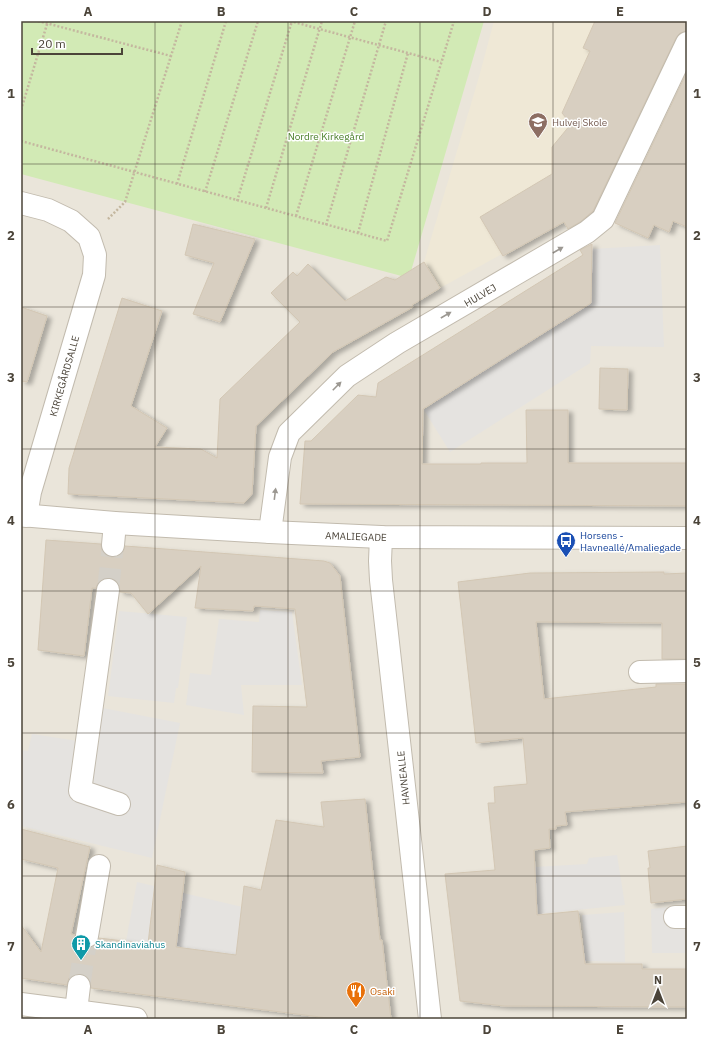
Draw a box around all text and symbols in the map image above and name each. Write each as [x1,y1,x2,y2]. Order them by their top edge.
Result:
text: A [84,3,93,20]
text: B [217,3,226,20]
text: C [350,3,359,20]
text: D [482,3,492,20]
text: E [616,3,624,20]
scale bar [32,30,122,56]
text: 20 m [38,36,66,51]
text: 1 [7,85,15,102]
text: 1 [693,85,701,102]
school or university icon: Hulvej Skole [527,111,549,139]
place label: Hulvej Skole [552,116,608,129]
park label: Nordre Kirkegård [288,130,364,143]
text: 2 [7,227,15,244]
text: 2 [693,227,701,244]
one-way arrow [552,246,564,253]
street label: HULVEJ [462,281,499,310]
one-way arrow [440,312,452,319]
street label: KIRKEGÅRDSALLE [47,334,82,418]
text: 3 [7,369,15,386]
text: 3 [693,369,701,386]
one-way arrow [332,381,342,391]
one-way arrow [272,488,278,500]
text: 4 [7,512,15,529]
text: 4 [693,512,701,529]
street label: AMALIEGADE [325,529,387,544]
place label: Horsens - Havneallé/Amaliegade [580,529,682,554]
bus stop icon: Horsens - Havneallé/Amaliegade [555,530,577,558]
text: 5 [7,654,15,671]
text: 5 [693,654,701,671]
street label: HAVNEALLE [394,750,413,806]
text: 6 [7,796,15,813]
text: 6 [693,796,701,813]
building icon: Skandinaviahus [70,933,92,961]
text: 7 [7,938,15,955]
place label: Skandinaviahus [95,938,165,951]
text: 7 [693,938,701,955]
north arrow [638,970,678,1010]
text: N [654,973,662,987]
restaurant icon: Osaki [345,980,367,1008]
place label: Osaki [370,985,395,998]
text: A [84,1021,93,1038]
text: B [217,1021,226,1038]
text: C [350,1021,359,1038]
text: D [482,1021,492,1038]
text: E [616,1021,624,1038]

